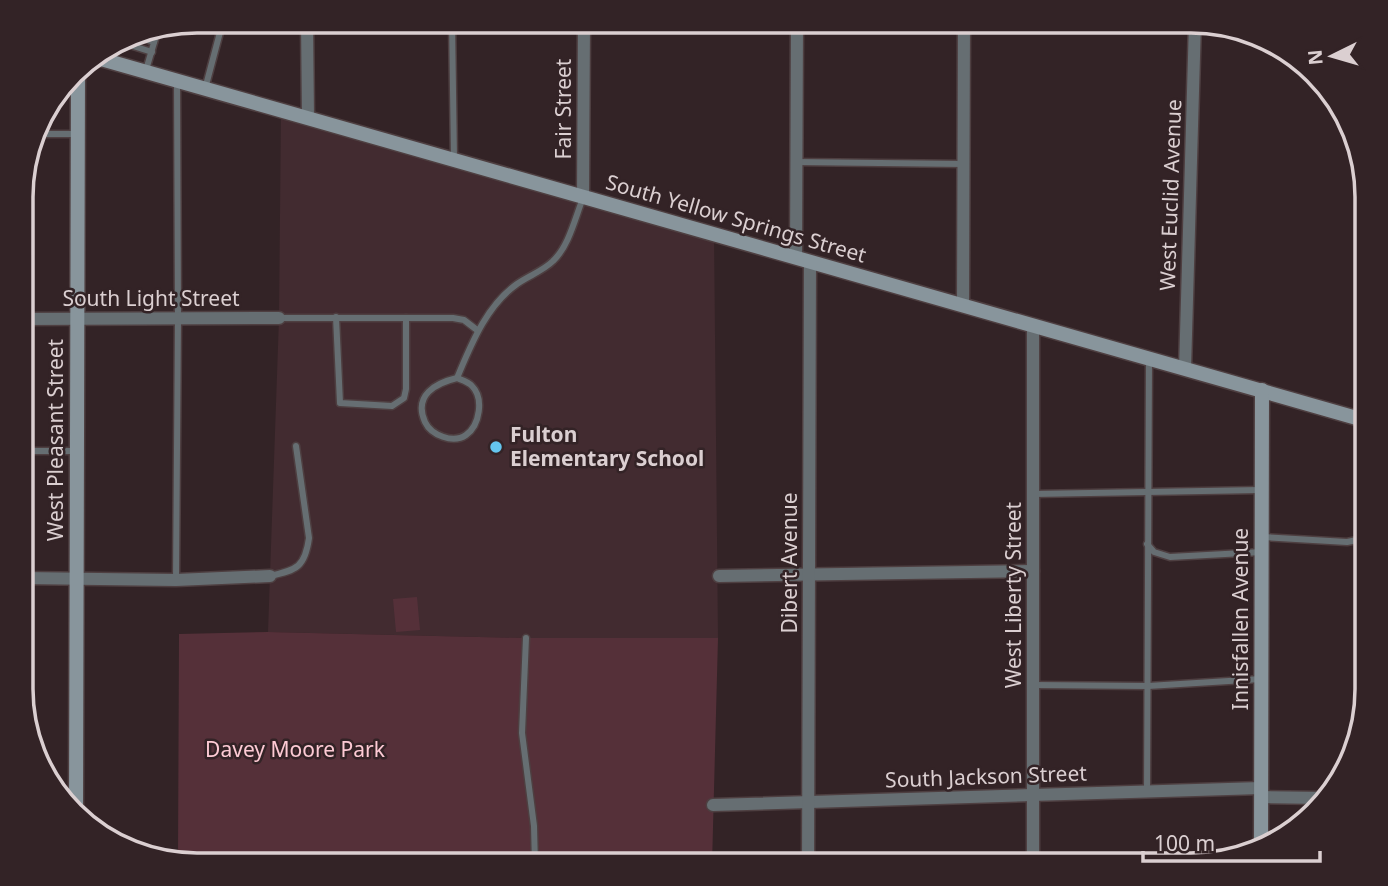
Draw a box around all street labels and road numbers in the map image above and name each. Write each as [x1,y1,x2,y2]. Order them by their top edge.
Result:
street label: Fair Street [549,58,577,159]
street label: West Euclid Avenue [1153,99,1187,291]
street label: South Yellow Springs Street [603,167,870,269]
street label: South Light Street [62,284,240,312]
street label: West Pleasant Street [41,338,69,541]
street label: Dibert Avenue [775,493,803,633]
street label: West Liberty Street [999,501,1027,688]
street label: Innisfallen Avenue [1226,528,1254,710]
street label: South Jackson Street [885,758,1088,794]

